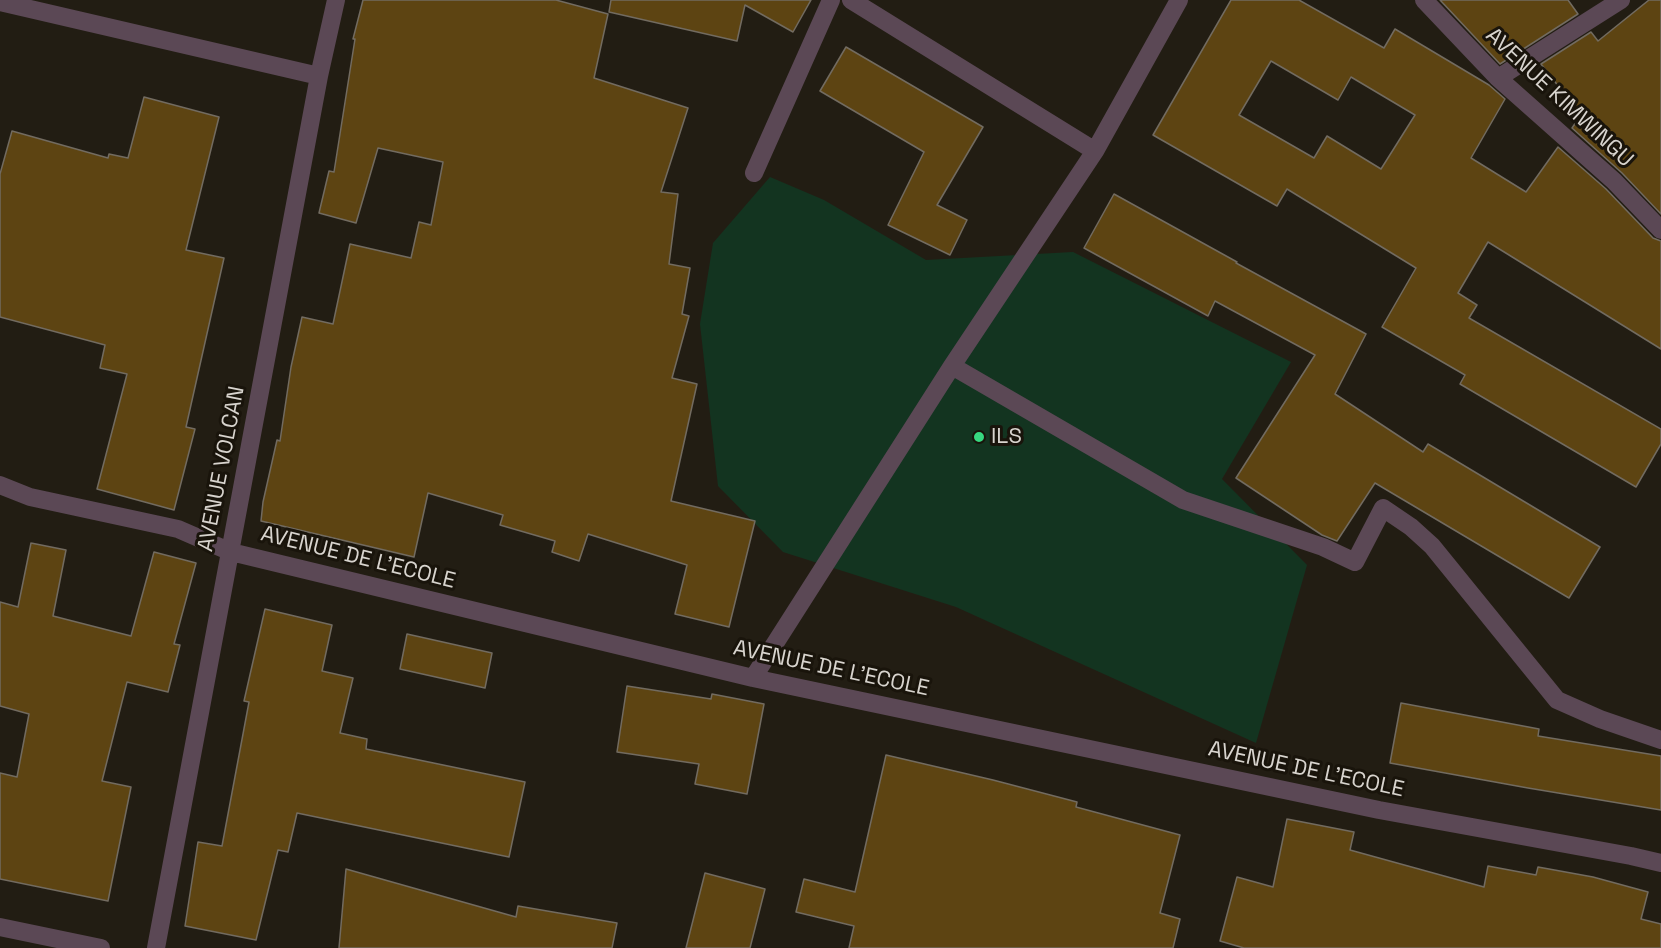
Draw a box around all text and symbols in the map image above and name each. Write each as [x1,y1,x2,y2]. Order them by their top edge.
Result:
street label: AVENUE KIMWINGU [1480,23,1638,173]
street label: AVENUE VOLCAN [193,384,251,554]
place label: ILS [991,424,1022,450]
marker: ILS [972,430,986,444]
street label: AVENUE DE L'ECOLE [258,521,458,595]
street label: AVENUE DE L'ECOLE [731,635,931,703]
street label: AVENUE DE L'ECOLE [1206,736,1406,804]

